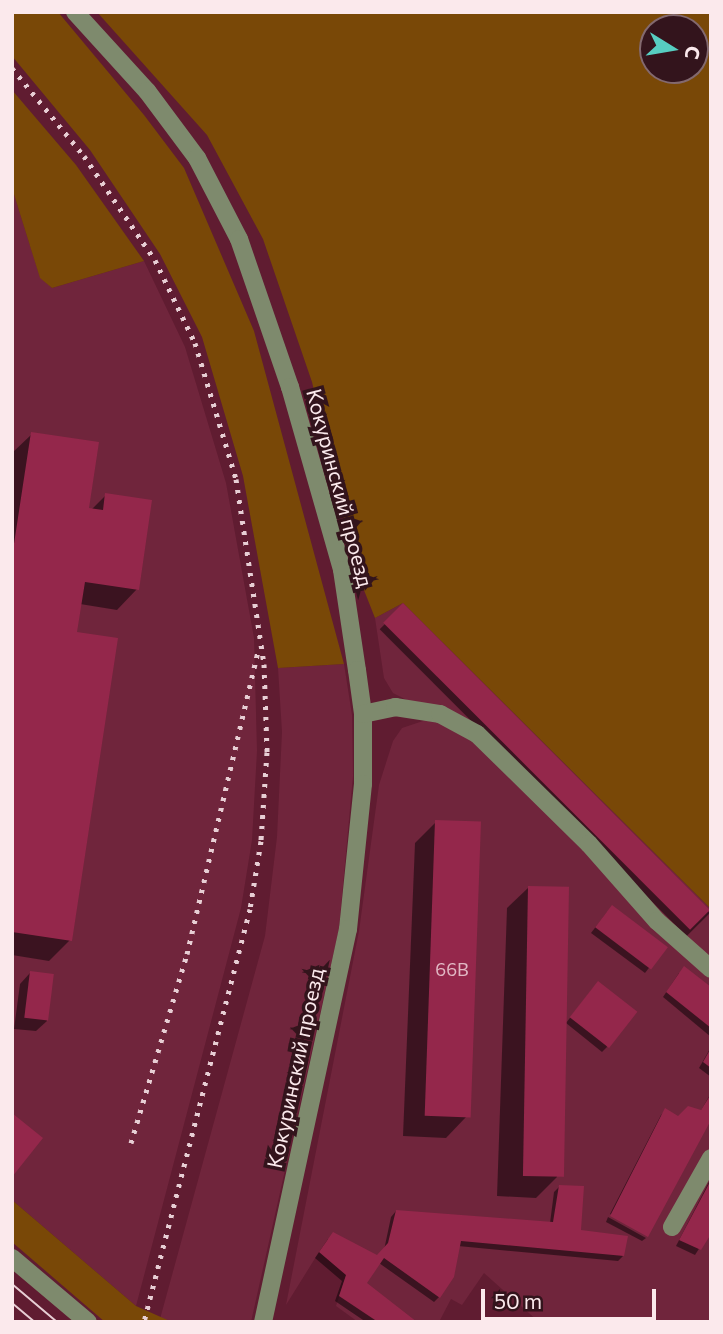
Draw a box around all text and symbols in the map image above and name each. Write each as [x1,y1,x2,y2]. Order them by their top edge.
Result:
north arrow [639,14,709,84]
text: С [681,44,706,61]
street label: Кокуринский проезд [301,386,379,590]
house number: 66В [435,958,469,980]
street label: Кокуринский проезд [261,965,329,1171]
scale bar [485,1274,660,1318]
text: 50 m [494,1288,542,1313]

